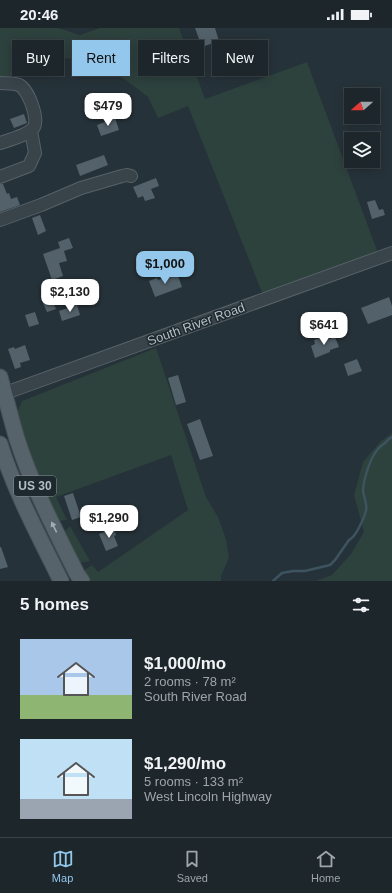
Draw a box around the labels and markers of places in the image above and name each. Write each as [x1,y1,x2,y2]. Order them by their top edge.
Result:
pin: $479 [84,93,132,127]
pin: $1,000 [132,251,198,285]
pin: $2,130 [37,279,103,313]
pin: $641 [300,312,348,346]
pin: $1,290 [76,505,142,539]

